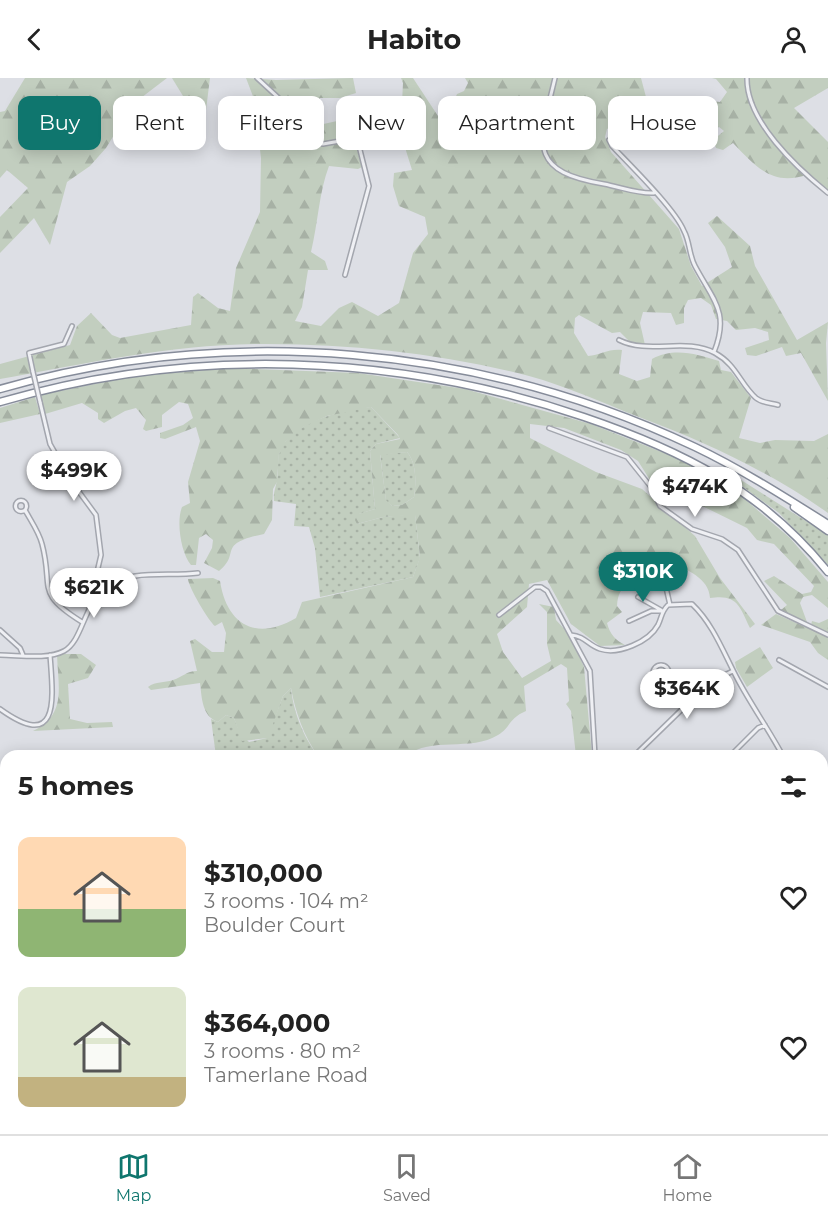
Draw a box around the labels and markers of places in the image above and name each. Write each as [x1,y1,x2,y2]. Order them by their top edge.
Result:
pin: $499K [32,451,116,502]
pin: $474K [653,467,737,518]
pin: $310K [601,552,685,603]
pin: $621K [52,568,136,619]
pin: $364K [645,669,729,720]

